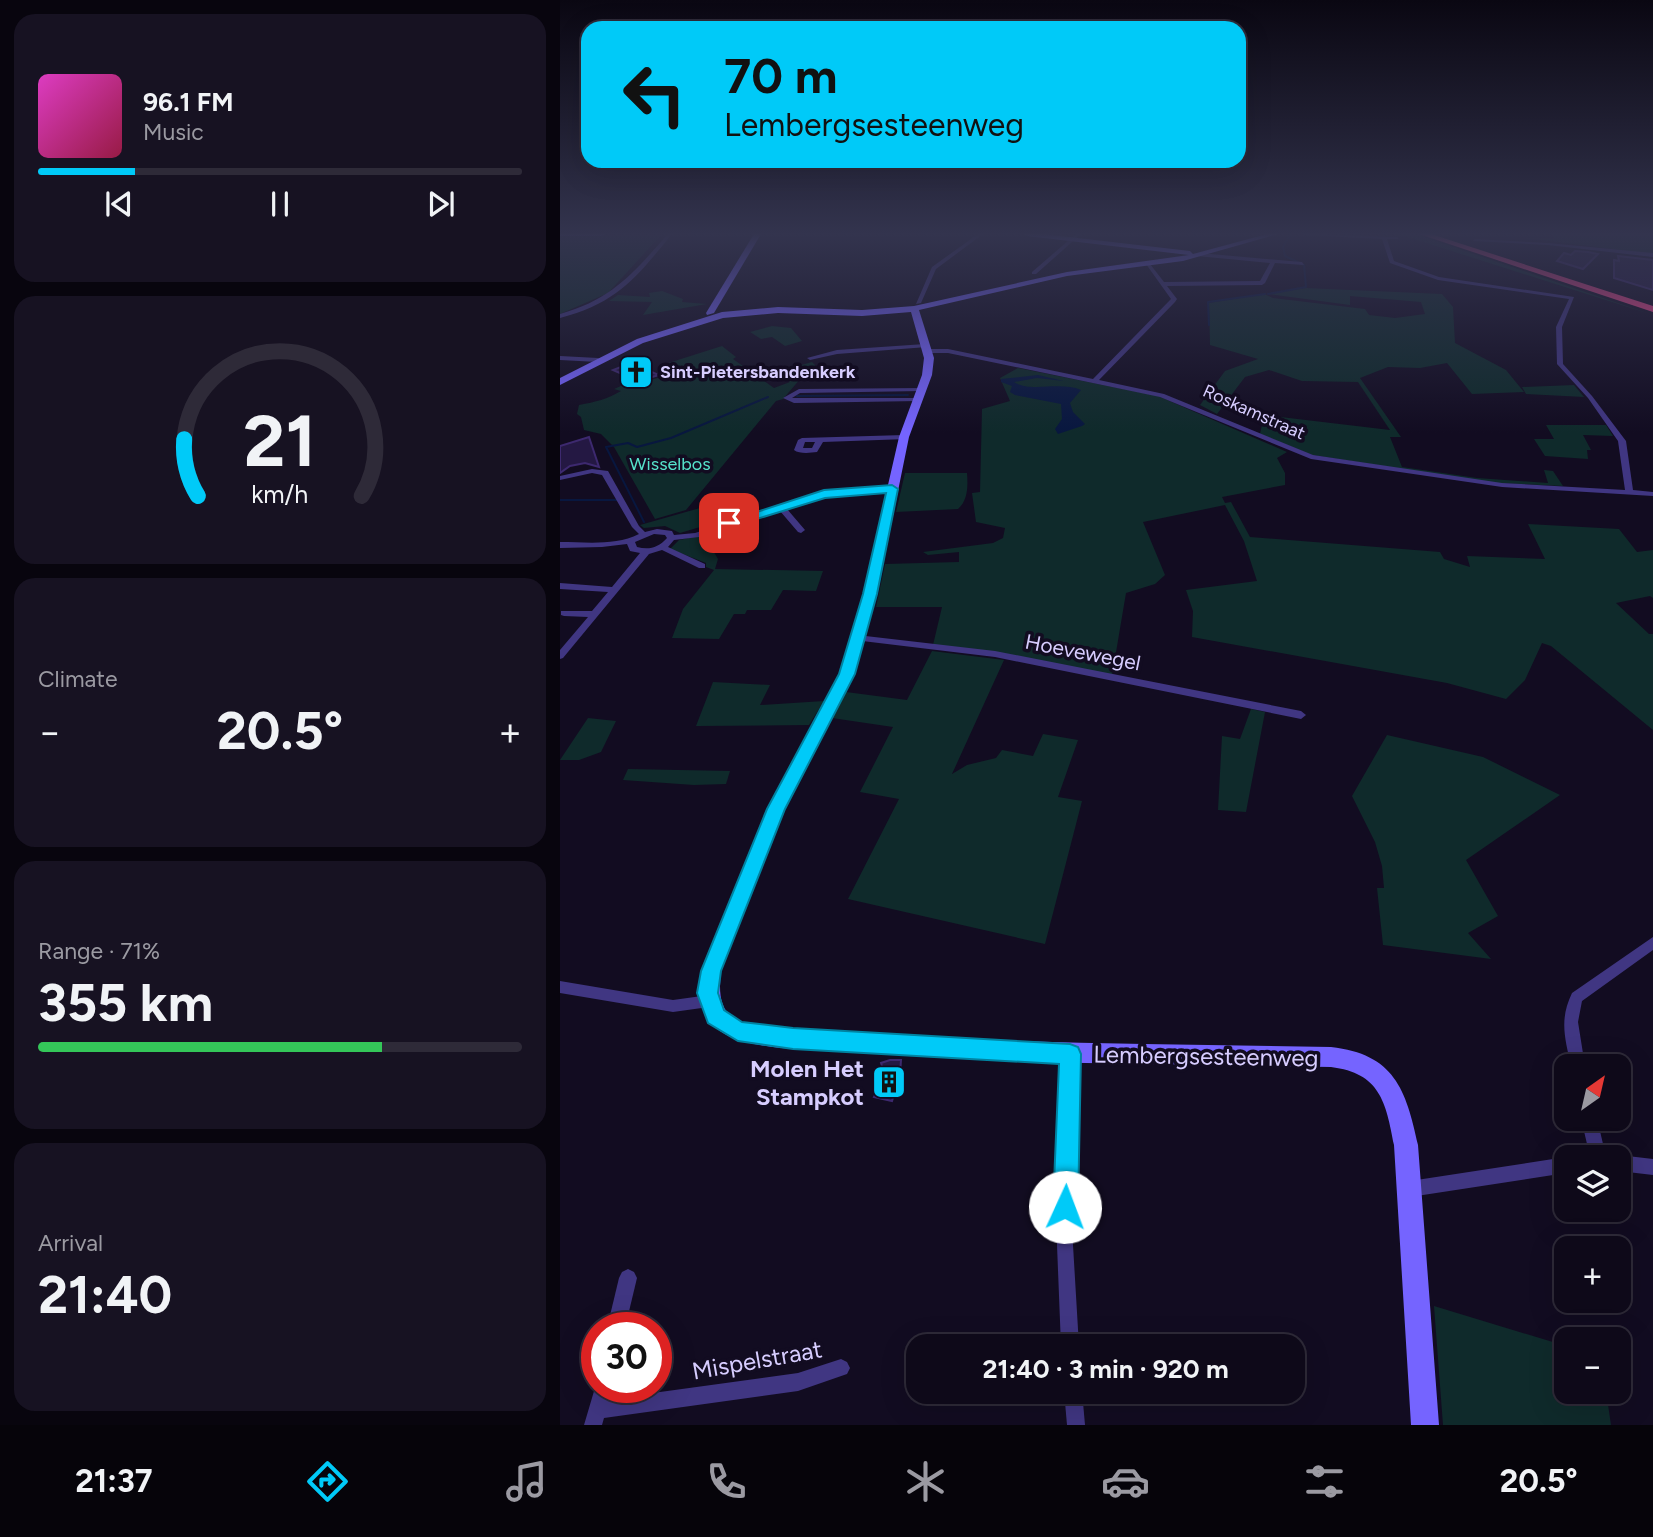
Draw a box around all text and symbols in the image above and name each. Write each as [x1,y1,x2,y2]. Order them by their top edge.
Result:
text: 70 m [724,46,837,105]
icon: left [609,49,700,140]
text: 96.1 FM [143,86,233,118]
text: Lembergsesteenweg [724,106,1024,144]
text: Music [143,118,204,146]
icon: previous [100,185,138,223]
icon: pause [261,185,299,223]
icon: next [422,185,460,223]
church icon: Sint-Pietersbandenkerk [617,353,655,391]
place label: Sint-Pietersbandenkerk [660,361,856,383]
street label: Roskamstraat [1199,380,1309,444]
text: 21 [244,398,316,485]
park label: Wisselbos [629,453,711,475]
text: km/h [251,479,309,509]
pin [699,493,759,553]
icon: arrive [710,504,748,542]
street label: Hoevewegel [1023,629,1143,675]
text: Climate [38,665,117,693]
text: 20.5° [217,700,343,762]
text: − [38,709,62,755]
text: + [498,709,522,755]
text: Range · 71% [38,937,160,965]
text: 355 km [38,972,213,1034]
street label: Lembergsesteenweg [1093,1040,1319,1072]
place label: Molen Het Stampkot [750,1054,864,1111]
north arrow [1554,1054,1631,1130]
map controls [1554,1054,1631,1404]
building icon: Molen Het Stampkot [870,1063,908,1101]
button: layers [1554,1145,1631,1222]
position arrow [1028,1170,1102,1244]
text: Arrival [38,1229,103,1257]
button: + [1554,1236,1631,1313]
text: 21:40 [38,1264,172,1326]
speed limit sign: 30 [581,1312,672,1403]
button: − [1554,1327,1631,1404]
street label: Mispelstraat [690,1334,824,1386]
text: 21:40 · 3 min · 920 m [982,1353,1229,1385]
icon: directions [303,1457,352,1506]
icon: music [502,1457,551,1506]
icon: phone [702,1457,751,1506]
icon: climate [901,1457,950,1506]
icon: car [1101,1457,1150,1506]
icon: filters [1300,1457,1349,1506]
text: 21:37 [75,1462,152,1500]
text: 20.5° [1500,1462,1578,1500]

